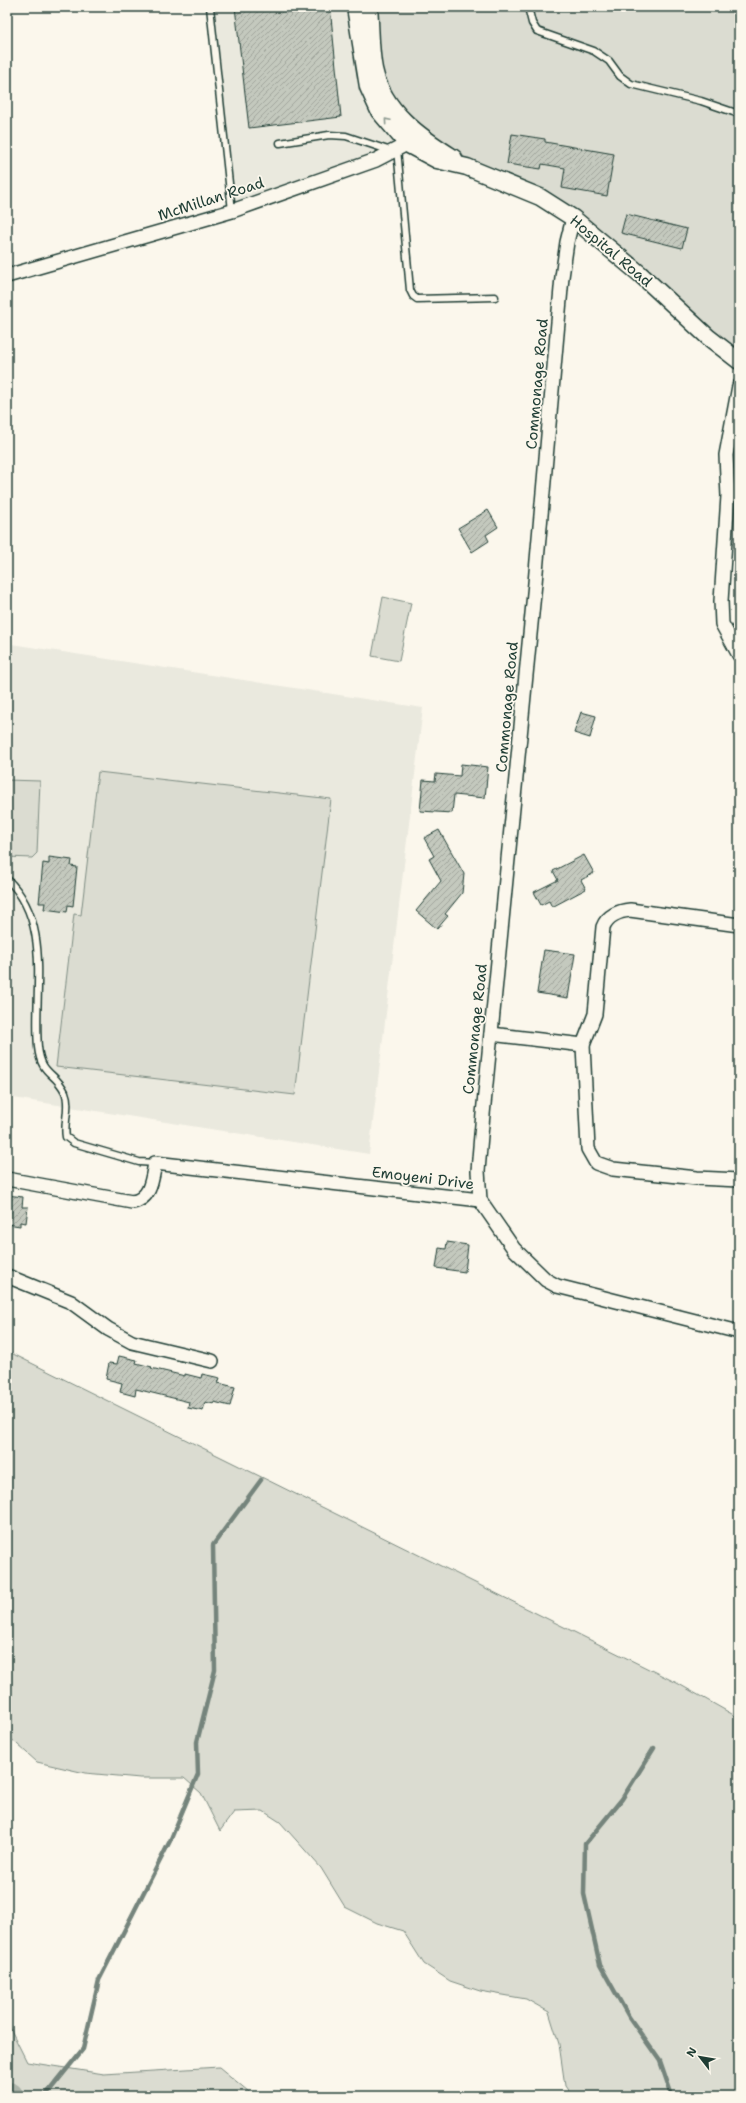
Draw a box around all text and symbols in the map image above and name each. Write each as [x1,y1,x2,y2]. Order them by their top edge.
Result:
one-way arrow [385,118,392,126]
street label: McMillan Road [155,172,267,226]
street label: Hospital Road [565,211,657,292]
street label: Commonage Road [521,317,553,450]
street label: Commonage Road [491,640,523,773]
street label: Commonage Road [458,962,492,1095]
street label: Emoyeni Drive [371,1162,475,1194]
north arrow [680,2037,720,2077]
text: N [683,2044,701,2060]

